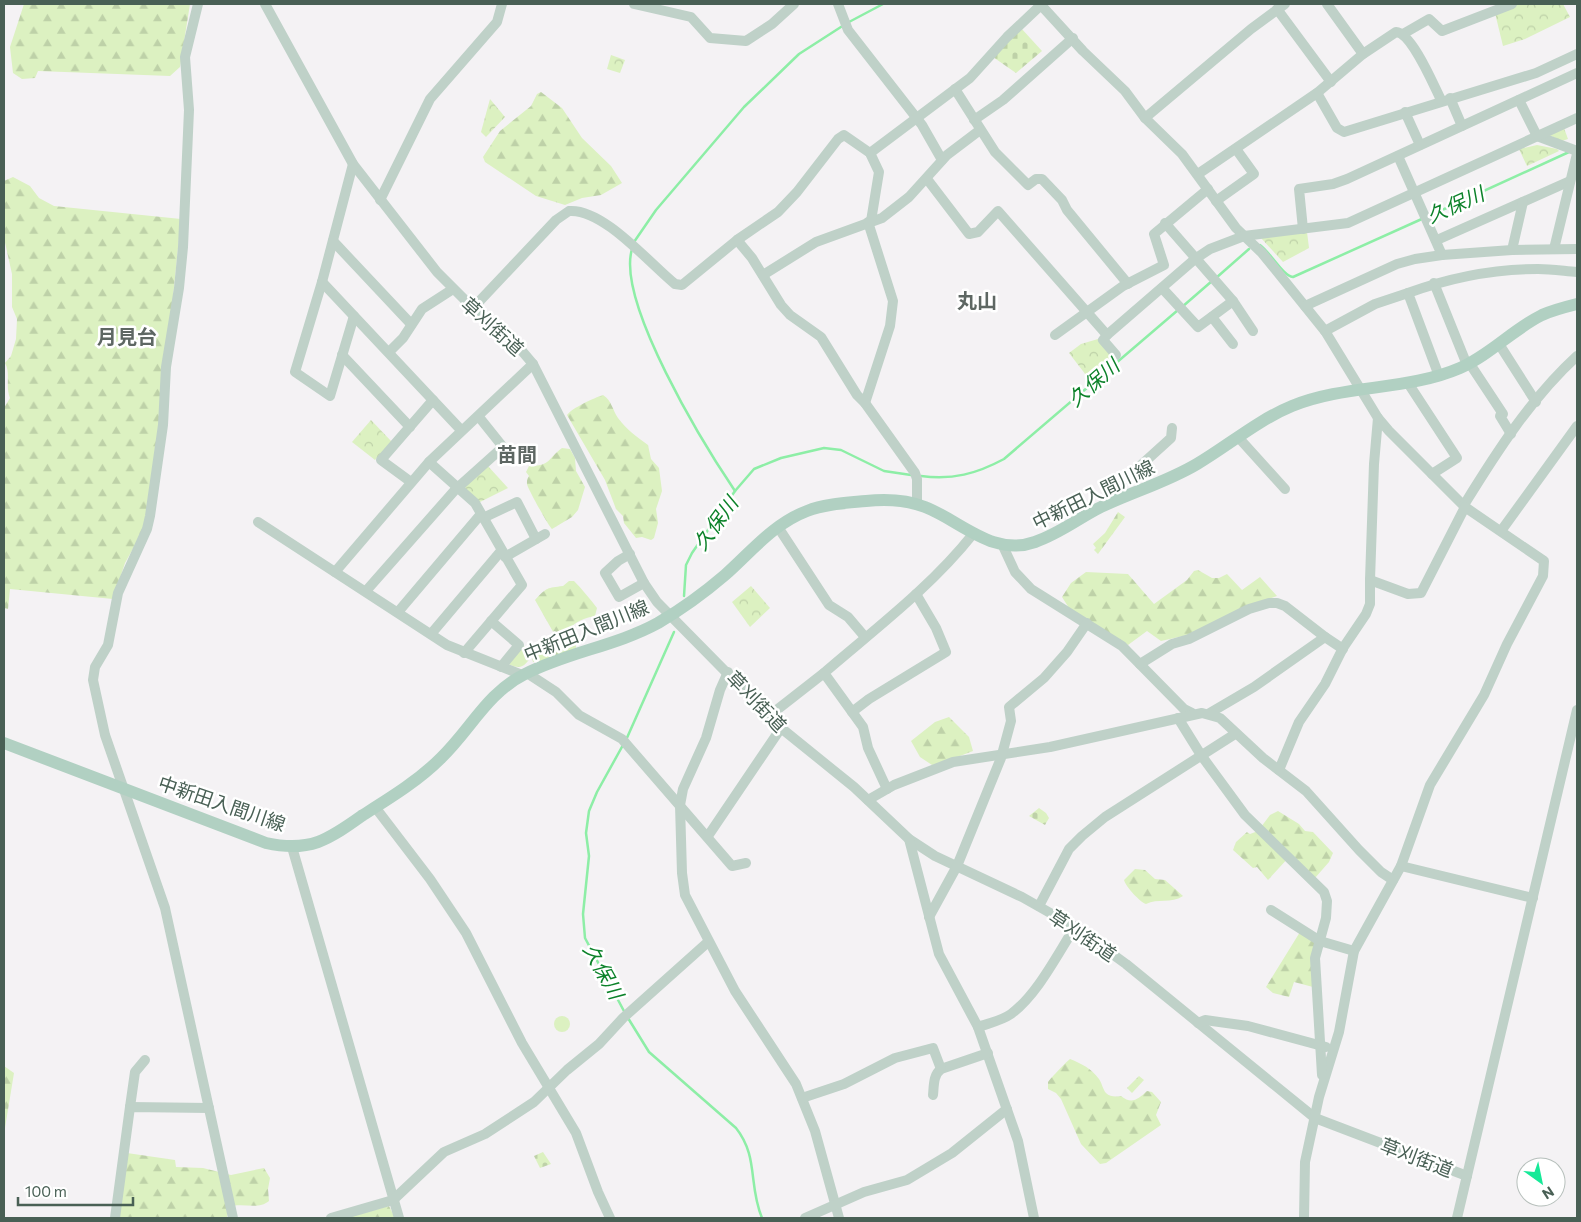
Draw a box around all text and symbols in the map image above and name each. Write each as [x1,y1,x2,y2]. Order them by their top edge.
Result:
water label: 久保川 [1423,180,1489,227]
district label: 丸山 [957,288,997,312]
street label: 草刈街道 [457,292,529,360]
district label: 月見台 [97,324,157,348]
water label: 久保川 [1062,352,1125,411]
district label: 苗間 [497,442,537,466]
street label: 中新田入間川線 [1028,455,1158,533]
water label: 久保川 [688,490,744,554]
street label: 中新田入間川線 [520,594,652,666]
street label: 草刈街道 [722,666,792,736]
street label: 中新田入間川線 [155,770,289,836]
street label: 草刈街道 [1045,904,1121,966]
water label: 久保川 [579,939,630,1005]
street label: 草刈街道 [1377,1133,1457,1181]
north arrow [1516,1157,1566,1207]
scale bar [18,1174,132,1206]
text: 100 m [25,1182,67,1200]
text: N [1539,1183,1557,1203]

